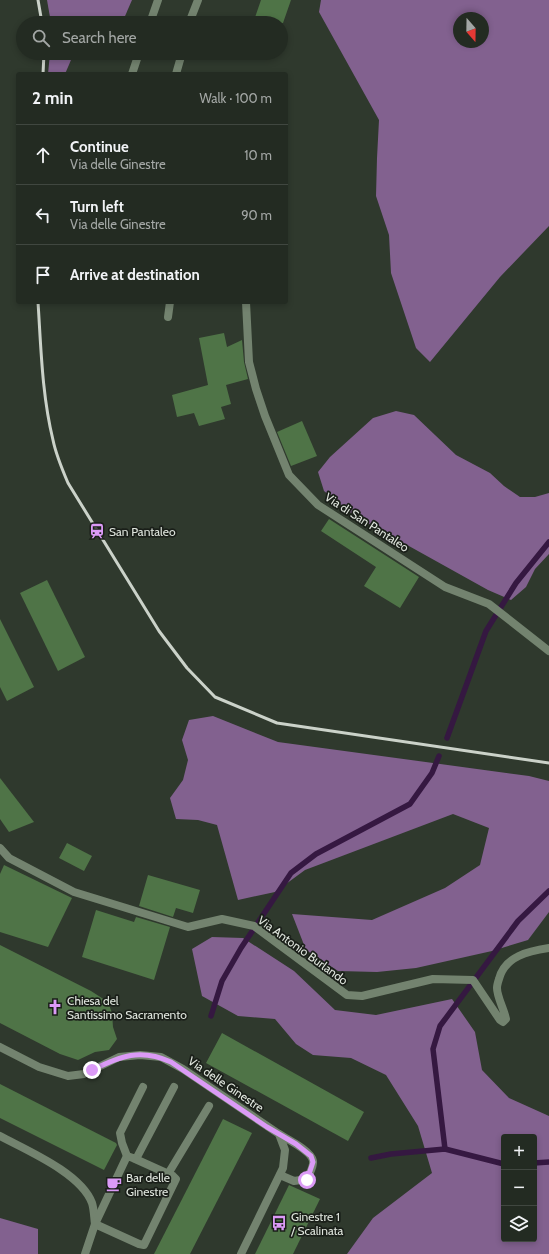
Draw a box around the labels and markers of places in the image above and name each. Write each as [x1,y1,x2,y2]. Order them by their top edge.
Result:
station icon: San Pantaleo [88,522,106,540]
place label: San Pantaleo [109,524,176,539]
place label: Chiesa del Santissimo Sacramento [67,993,187,1022]
church icon: Chiesa del Santissimo Sacramento [46,998,64,1016]
place label: Bar delle Ginestre [126,1170,170,1199]
cafe icon: Bar delle Ginestre [105,1175,123,1193]
place label: Ginestre 1 / Scalinata [290,1209,344,1238]
bus stop icon: Ginestre 1 / Scalinata [270,1214,288,1232]

